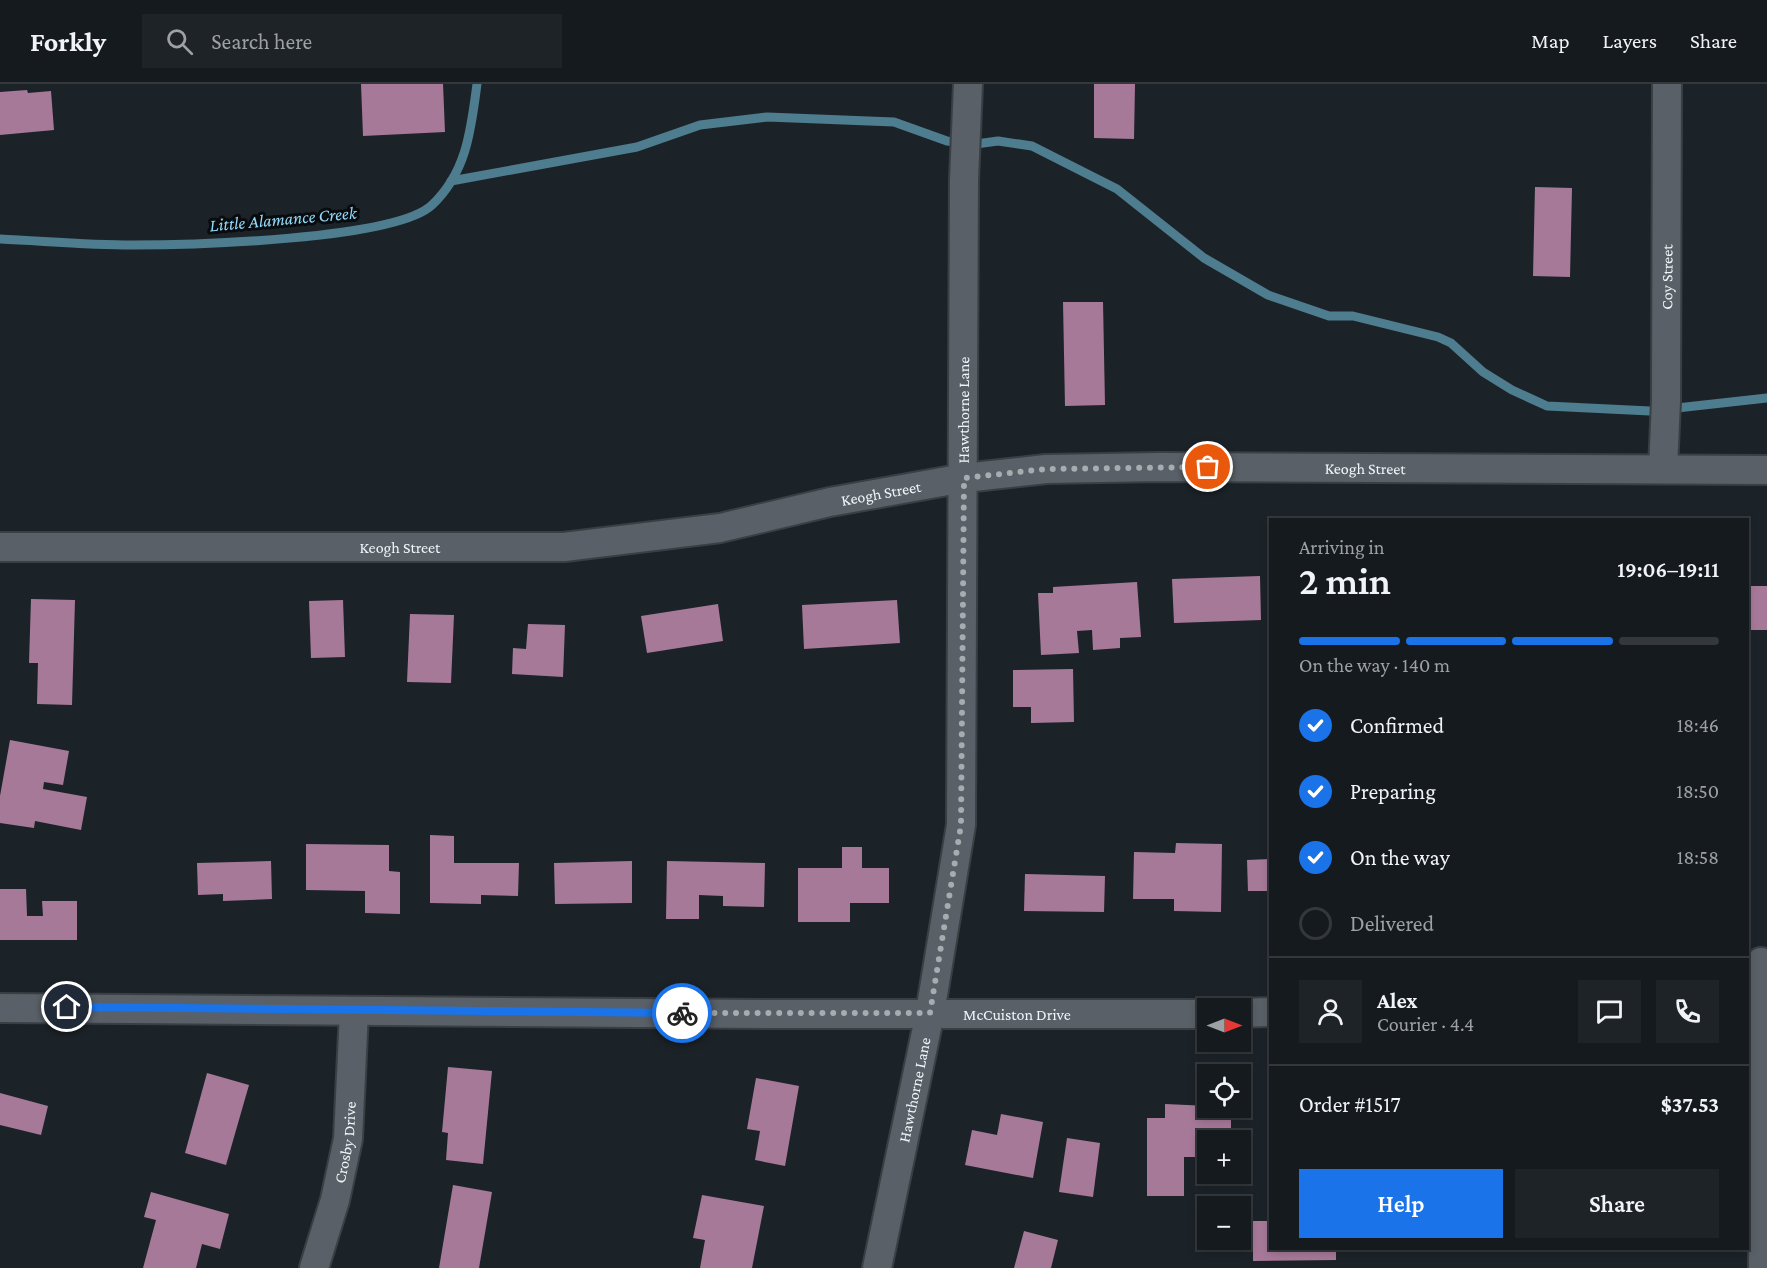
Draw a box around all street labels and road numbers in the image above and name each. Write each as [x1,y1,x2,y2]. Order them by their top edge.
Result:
street label: Coy Street [1658,244,1676,310]
street label: Hawthorne Lane [954,357,972,463]
street label: Keogh Street [1325,459,1406,477]
street label: Keogh Street [840,477,923,508]
street label: Keogh Street [360,539,441,557]
street label: McCuiston Drive [963,1006,1071,1023]
street label: Hawthorne Lane [895,1036,933,1144]
street label: Crosby Drive [330,1101,358,1184]

